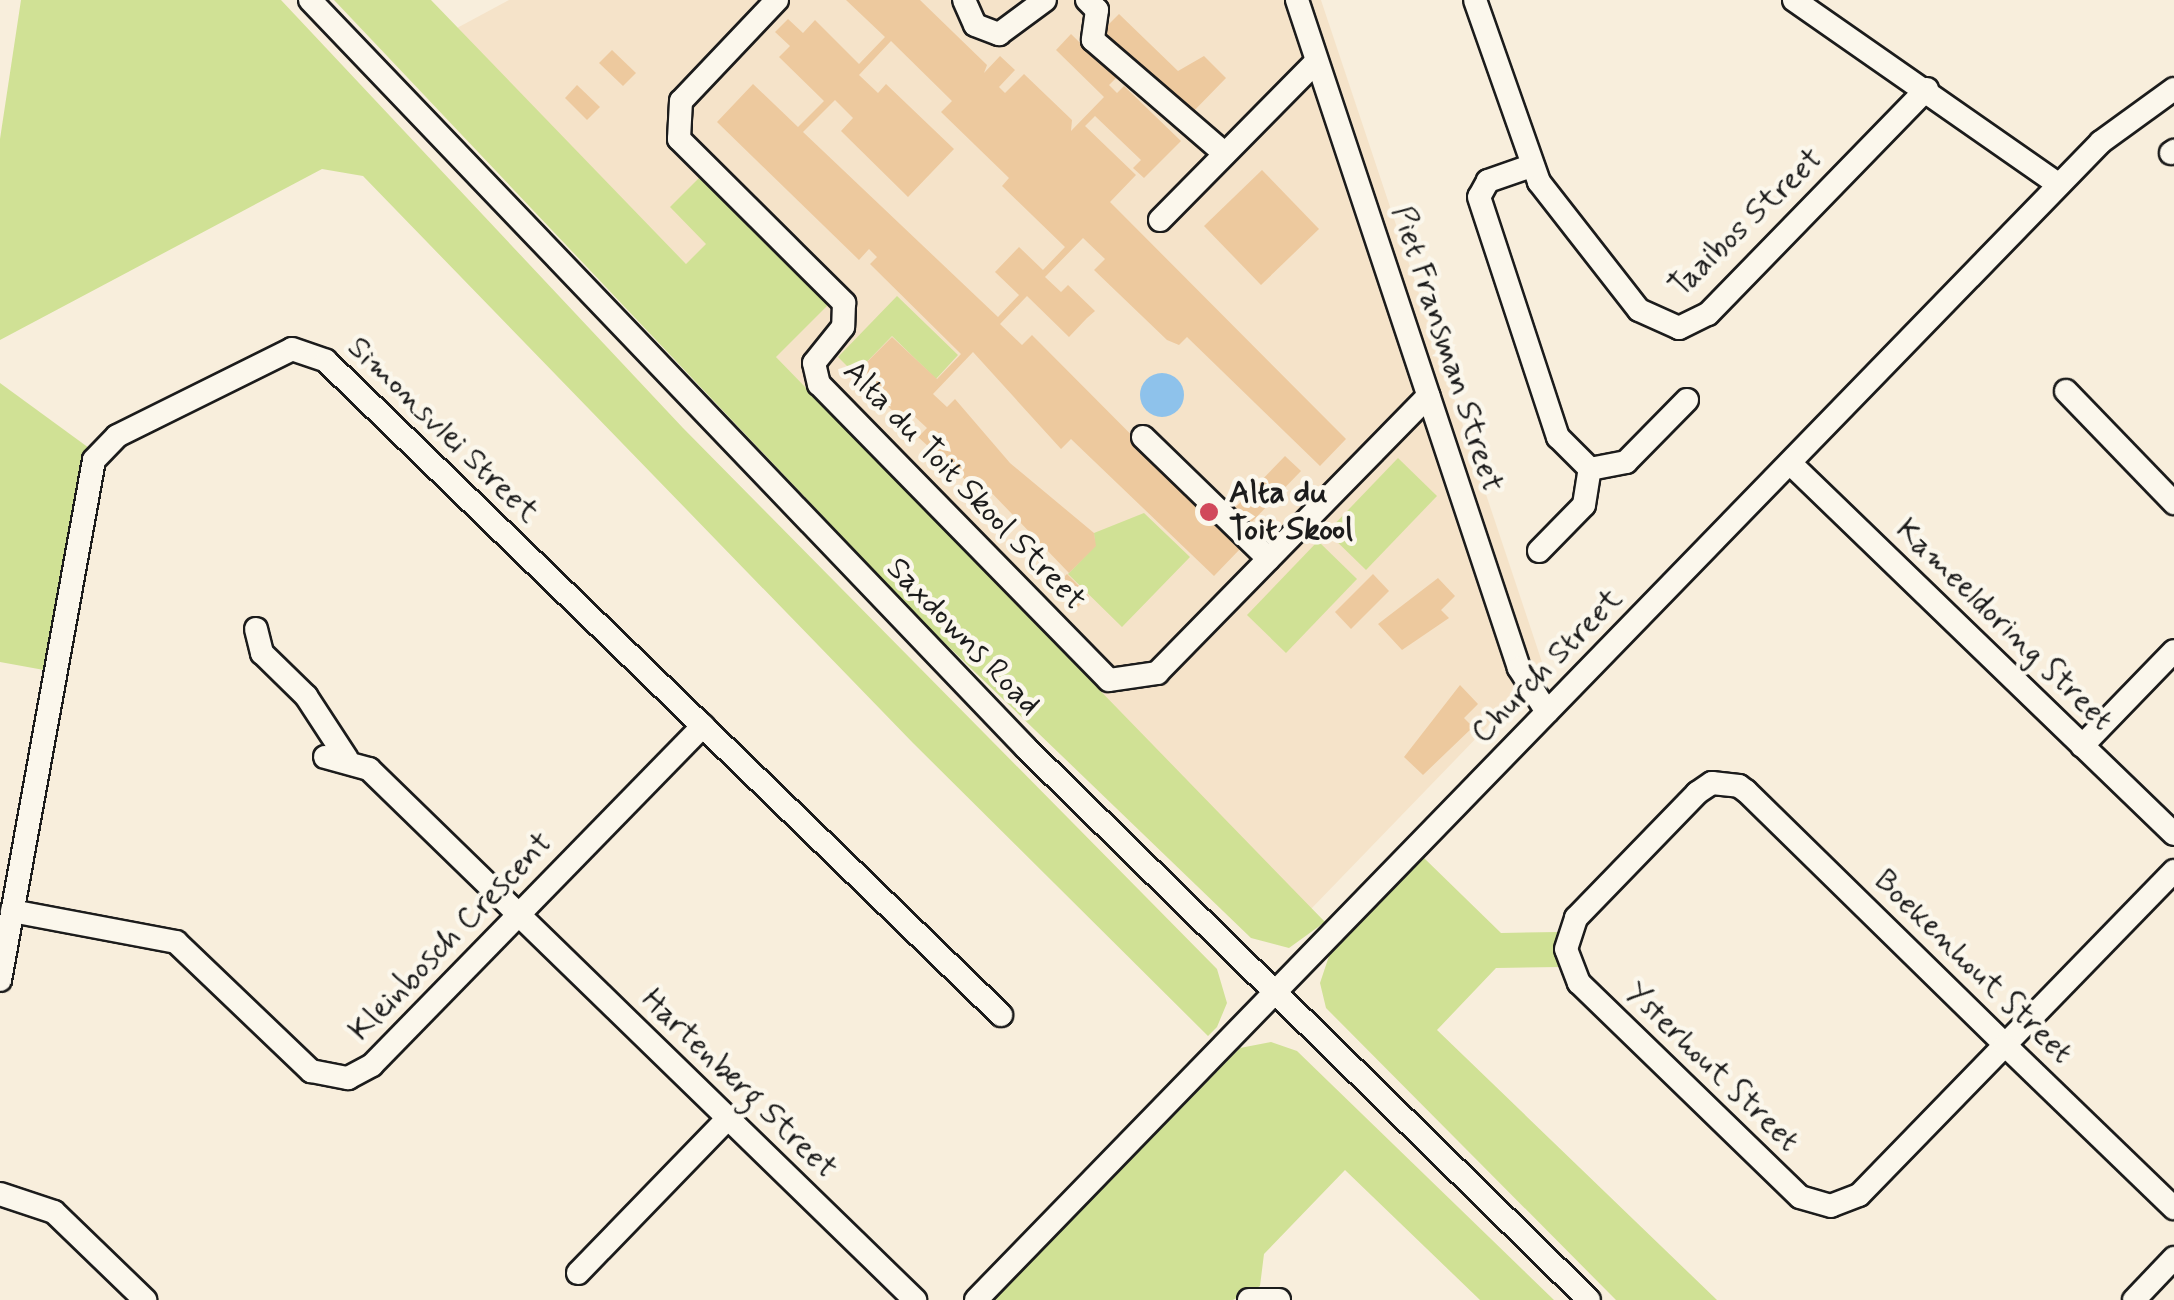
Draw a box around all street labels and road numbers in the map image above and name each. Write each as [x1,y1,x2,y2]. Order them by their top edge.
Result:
street label: Taaibos Street [1662,141,1830,305]
street label: Piet Fransman Street [1380,192,1514,506]
street label: Simonsvlei Street [339,329,547,531]
street label: Alta du Toit Skool Street [837,355,1091,617]
street label: Kameeldoring Street [1885,509,2123,741]
street label: Saxdowns Road [878,550,1048,724]
street label: Church Street [1463,580,1631,752]
street label: Kleinbosch Crescent [341,824,561,1050]
street label: Boekenhout Street [1863,860,2083,1074]
street label: Ysterhout Street [1615,972,1809,1162]
street label: Hartenberg Street [634,981,844,1187]

